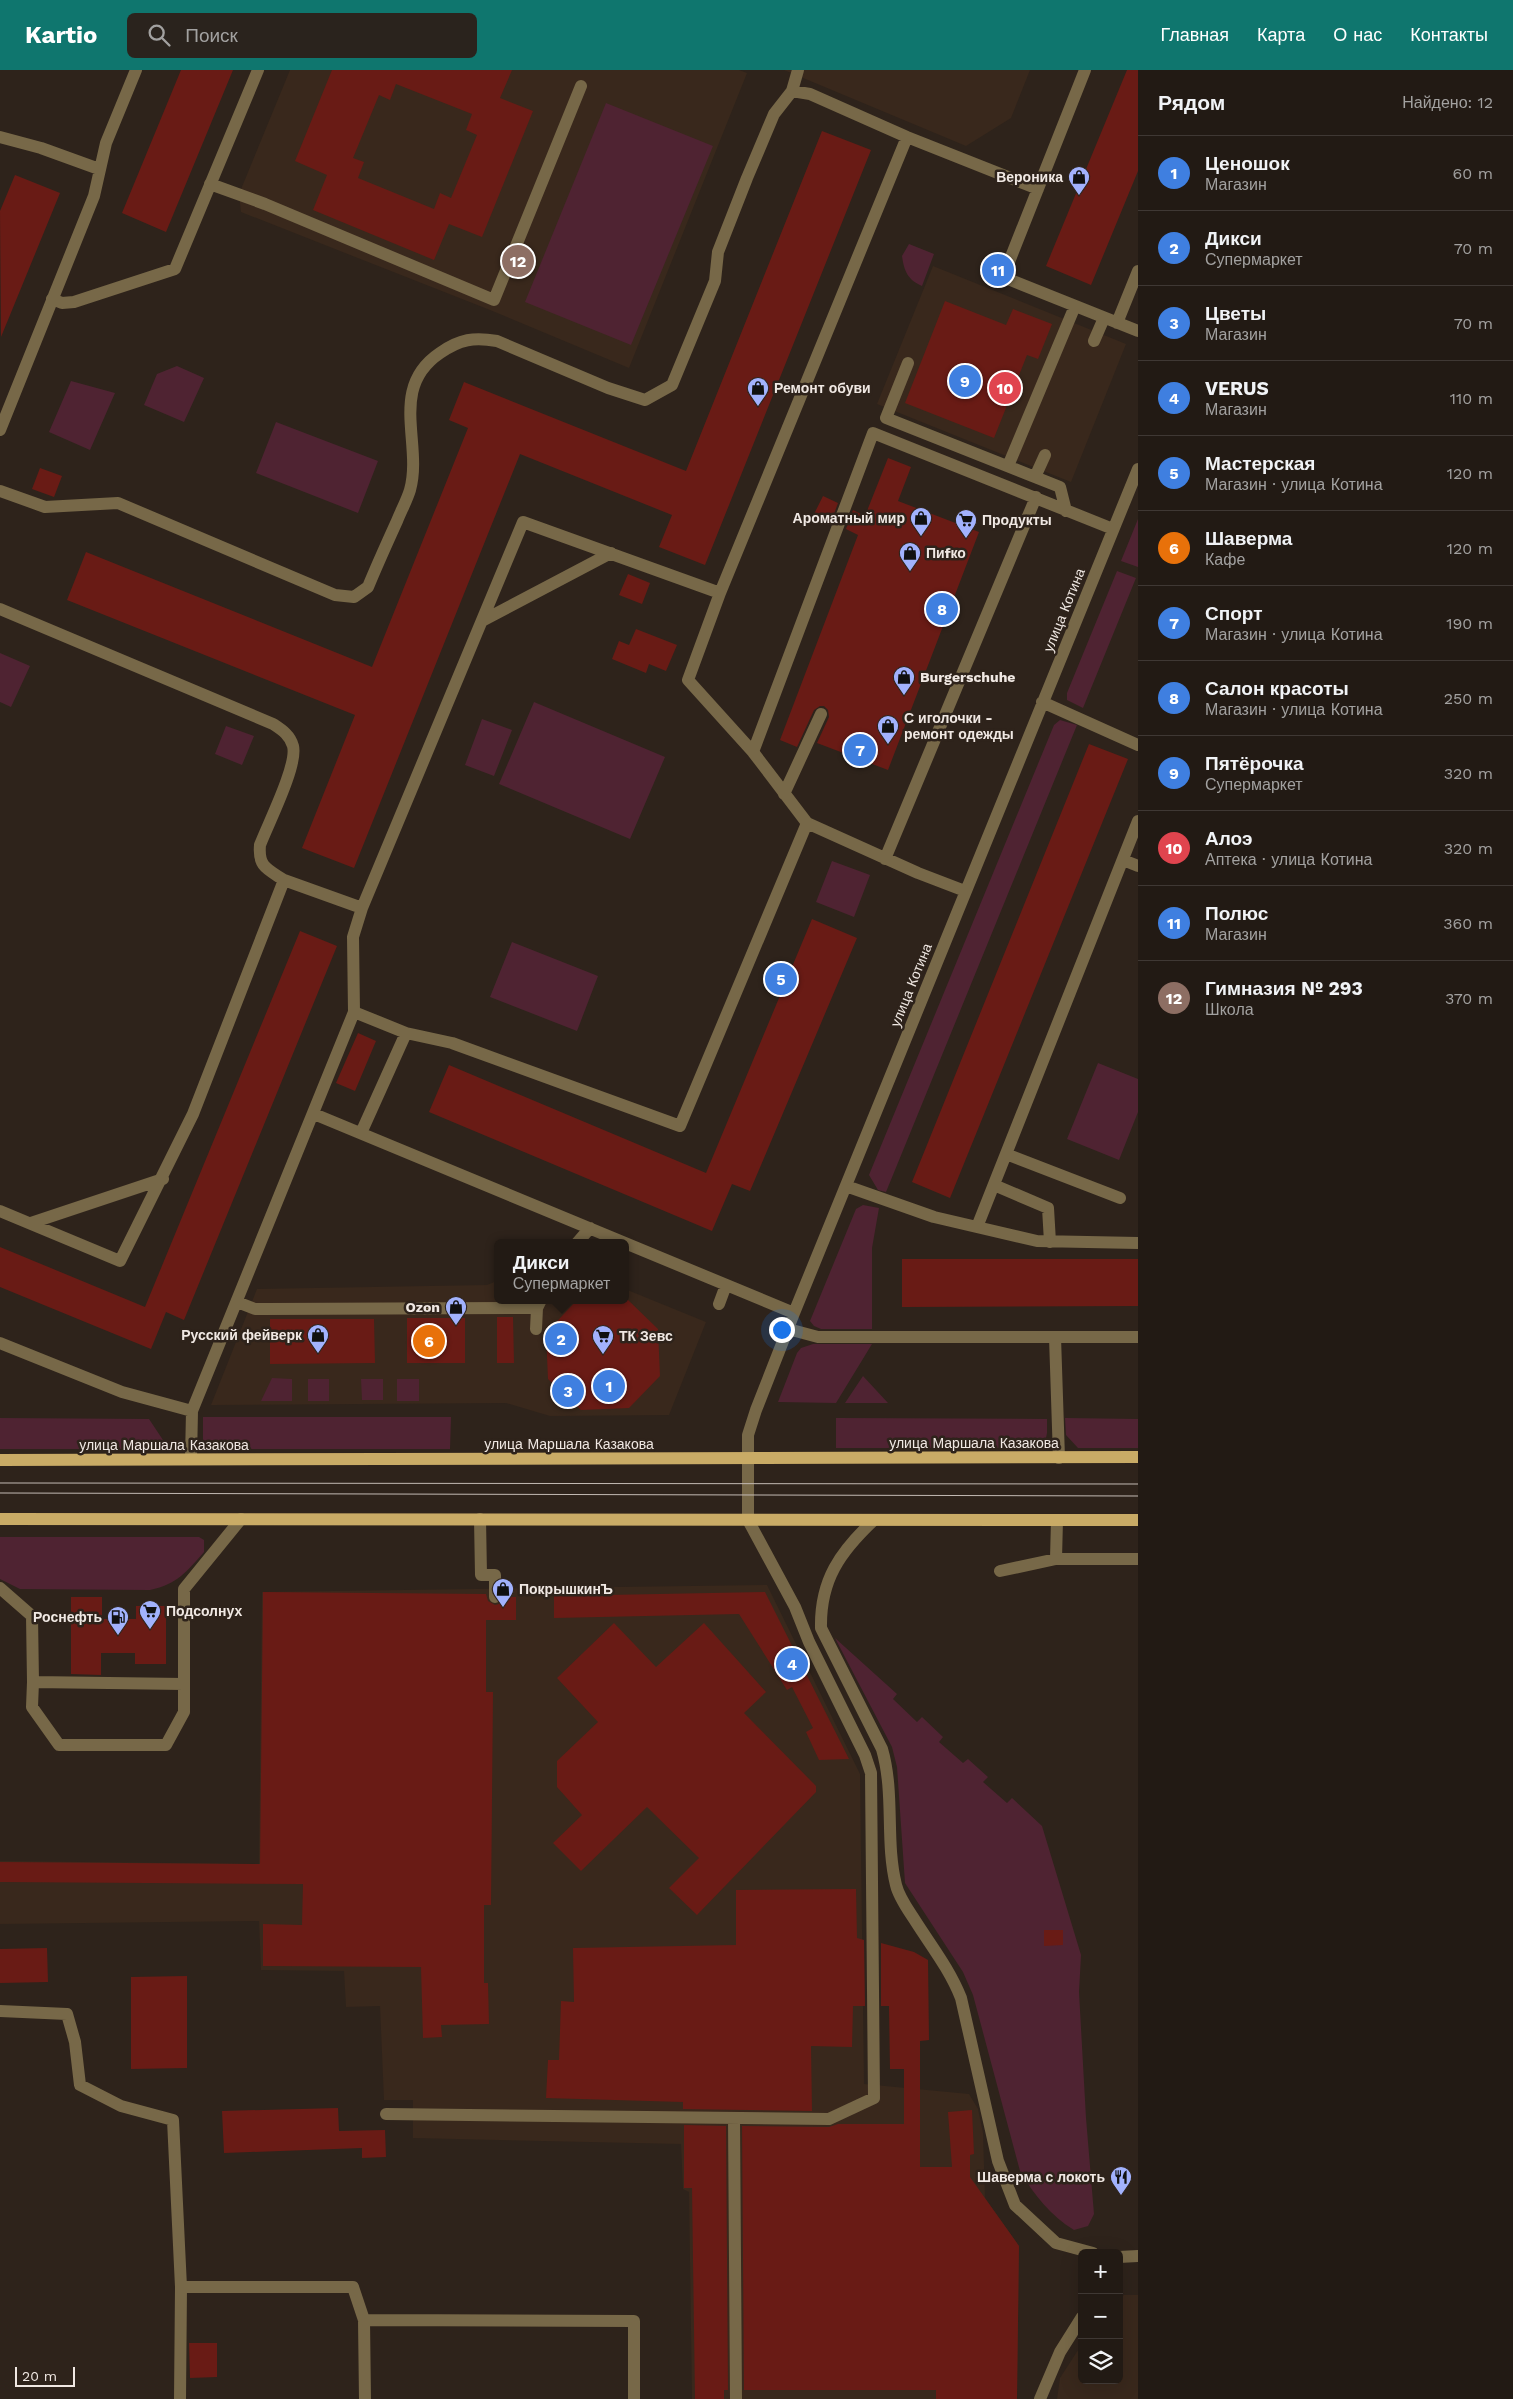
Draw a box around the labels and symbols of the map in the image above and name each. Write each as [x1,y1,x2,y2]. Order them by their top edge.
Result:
shop icon: Вероника [1067,165,1091,196]
place label: Вероника [996,169,1063,185]
pin: 12 [502,242,534,280]
pin: 11 [982,251,1014,289]
pin: 9 [949,362,981,400]
pin: 10 [989,369,1021,407]
shop icon: Ремонт обуви [746,376,770,407]
place label: Ремонт обуви [774,380,871,396]
shop icon: Ароматный мир [909,506,933,537]
supermarket icon: Продукты [954,508,978,539]
place label: Ароматный мир [793,510,905,526]
place label: Продукты [982,512,1052,528]
shop icon: Пиfко [898,541,922,572]
place label: Пиfко [926,545,966,561]
street label: улица Котина [1040,566,1088,654]
pin: 8 [926,590,958,628]
shop icon: Burgerschuhe [892,665,916,696]
place label: Burgerschuhe [920,669,1015,685]
place label: С иголочки - ремонт одежды [904,710,1014,742]
shop icon: С иголочки - ремонт одежды [876,714,900,745]
pin: 7 [844,731,876,769]
street label: улица Котина [887,941,935,1029]
pin: 5 [765,960,797,998]
shop icon: Ozon [444,1295,468,1326]
place label: Ozon [405,1299,440,1315]
your location [769,1317,795,1343]
pin: 2 [545,1320,577,1358]
pin: 6 [413,1322,445,1360]
shop icon: Русский фейверк [306,1323,330,1354]
supermarket icon: ТК Зевс [591,1324,615,1355]
place label: Русский фейверк [181,1327,303,1343]
place label: ТК Зевс [619,1328,673,1344]
pin: 1 [593,1367,625,1405]
pin: 3 [552,1372,584,1410]
street label: улица Маршала Казакова [889,1435,1059,1451]
street label: улица Маршала Казакова [484,1436,654,1452]
street label: улица Маршала Казакова [79,1437,249,1453]
shop icon: ПокрышкинЪ [491,1577,515,1608]
place label: ПокрышкинЪ [519,1581,613,1597]
supermarket icon: Подсолнух [138,1599,162,1630]
place label: Подсолнух [166,1603,242,1619]
fuel station icon: Роснефть [106,1605,130,1636]
place label: Роснефть [33,1609,102,1625]
pin: 4 [776,1645,808,1683]
restaurant icon: Шаверма с локоть [1109,2165,1133,2196]
place label: Шаверма с локоть [977,2169,1105,2185]
scale bar [15,2364,75,2387]

